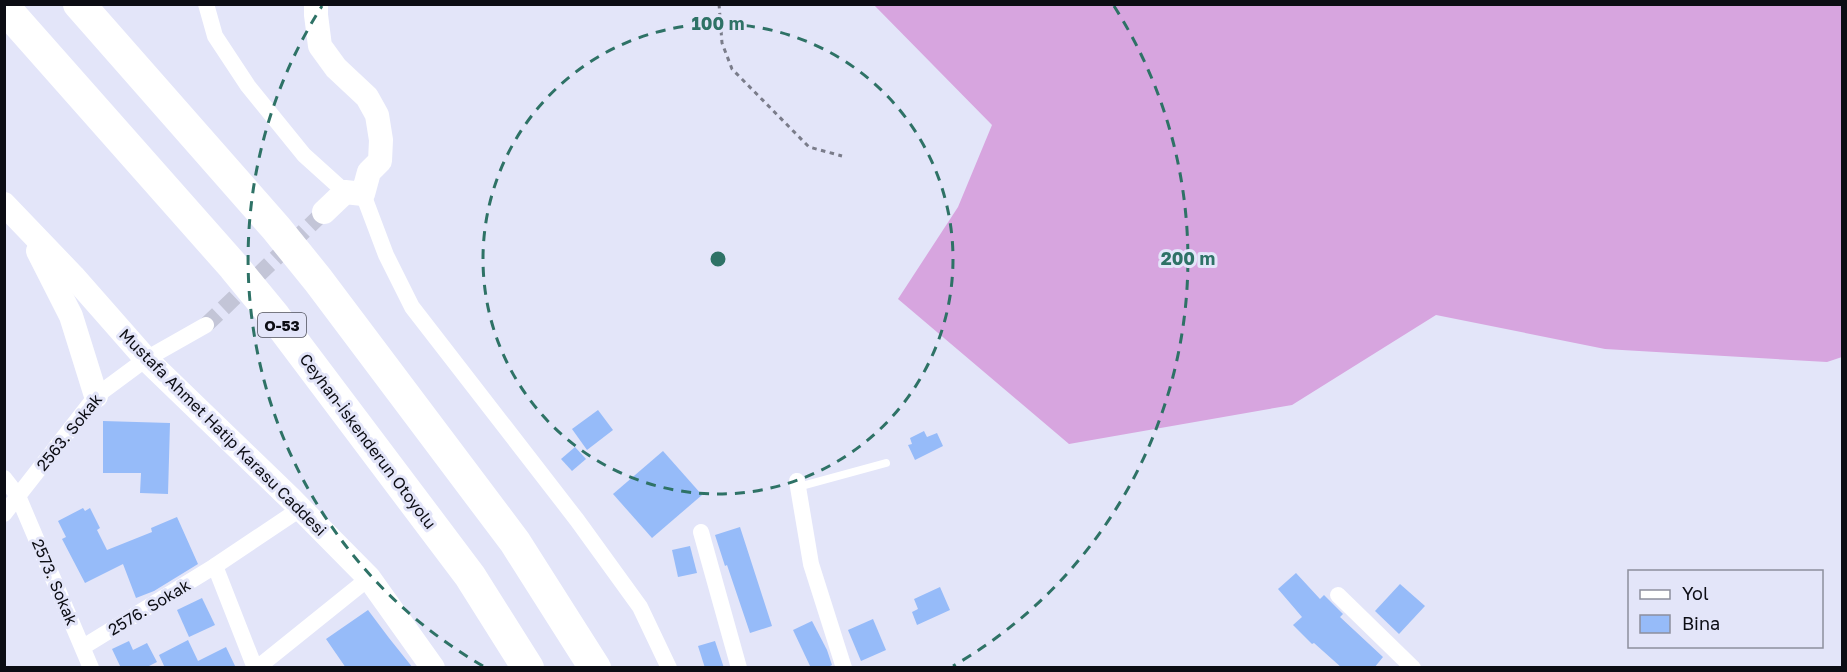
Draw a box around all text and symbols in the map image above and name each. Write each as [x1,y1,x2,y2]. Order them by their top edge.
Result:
text: 100 m [692,12,744,34]
text: 200 m [1161,247,1215,269]
centre of rings [708,249,728,269]
road number: O-53 [258,313,306,337]
street label: Mustafa Ahmet Hatip Karasu Caddesi [115,324,331,540]
street label: Ceyhan-İskenderun Otoyolu [296,349,440,533]
street label: 2563. Sokak [32,389,106,475]
street label: 2573. Sokak [28,536,82,628]
legend [1628,570,1823,648]
street label: 2576. Sokak [104,575,194,639]
text: Yol [1682,582,1709,604]
text: Bina [1682,612,1720,634]

